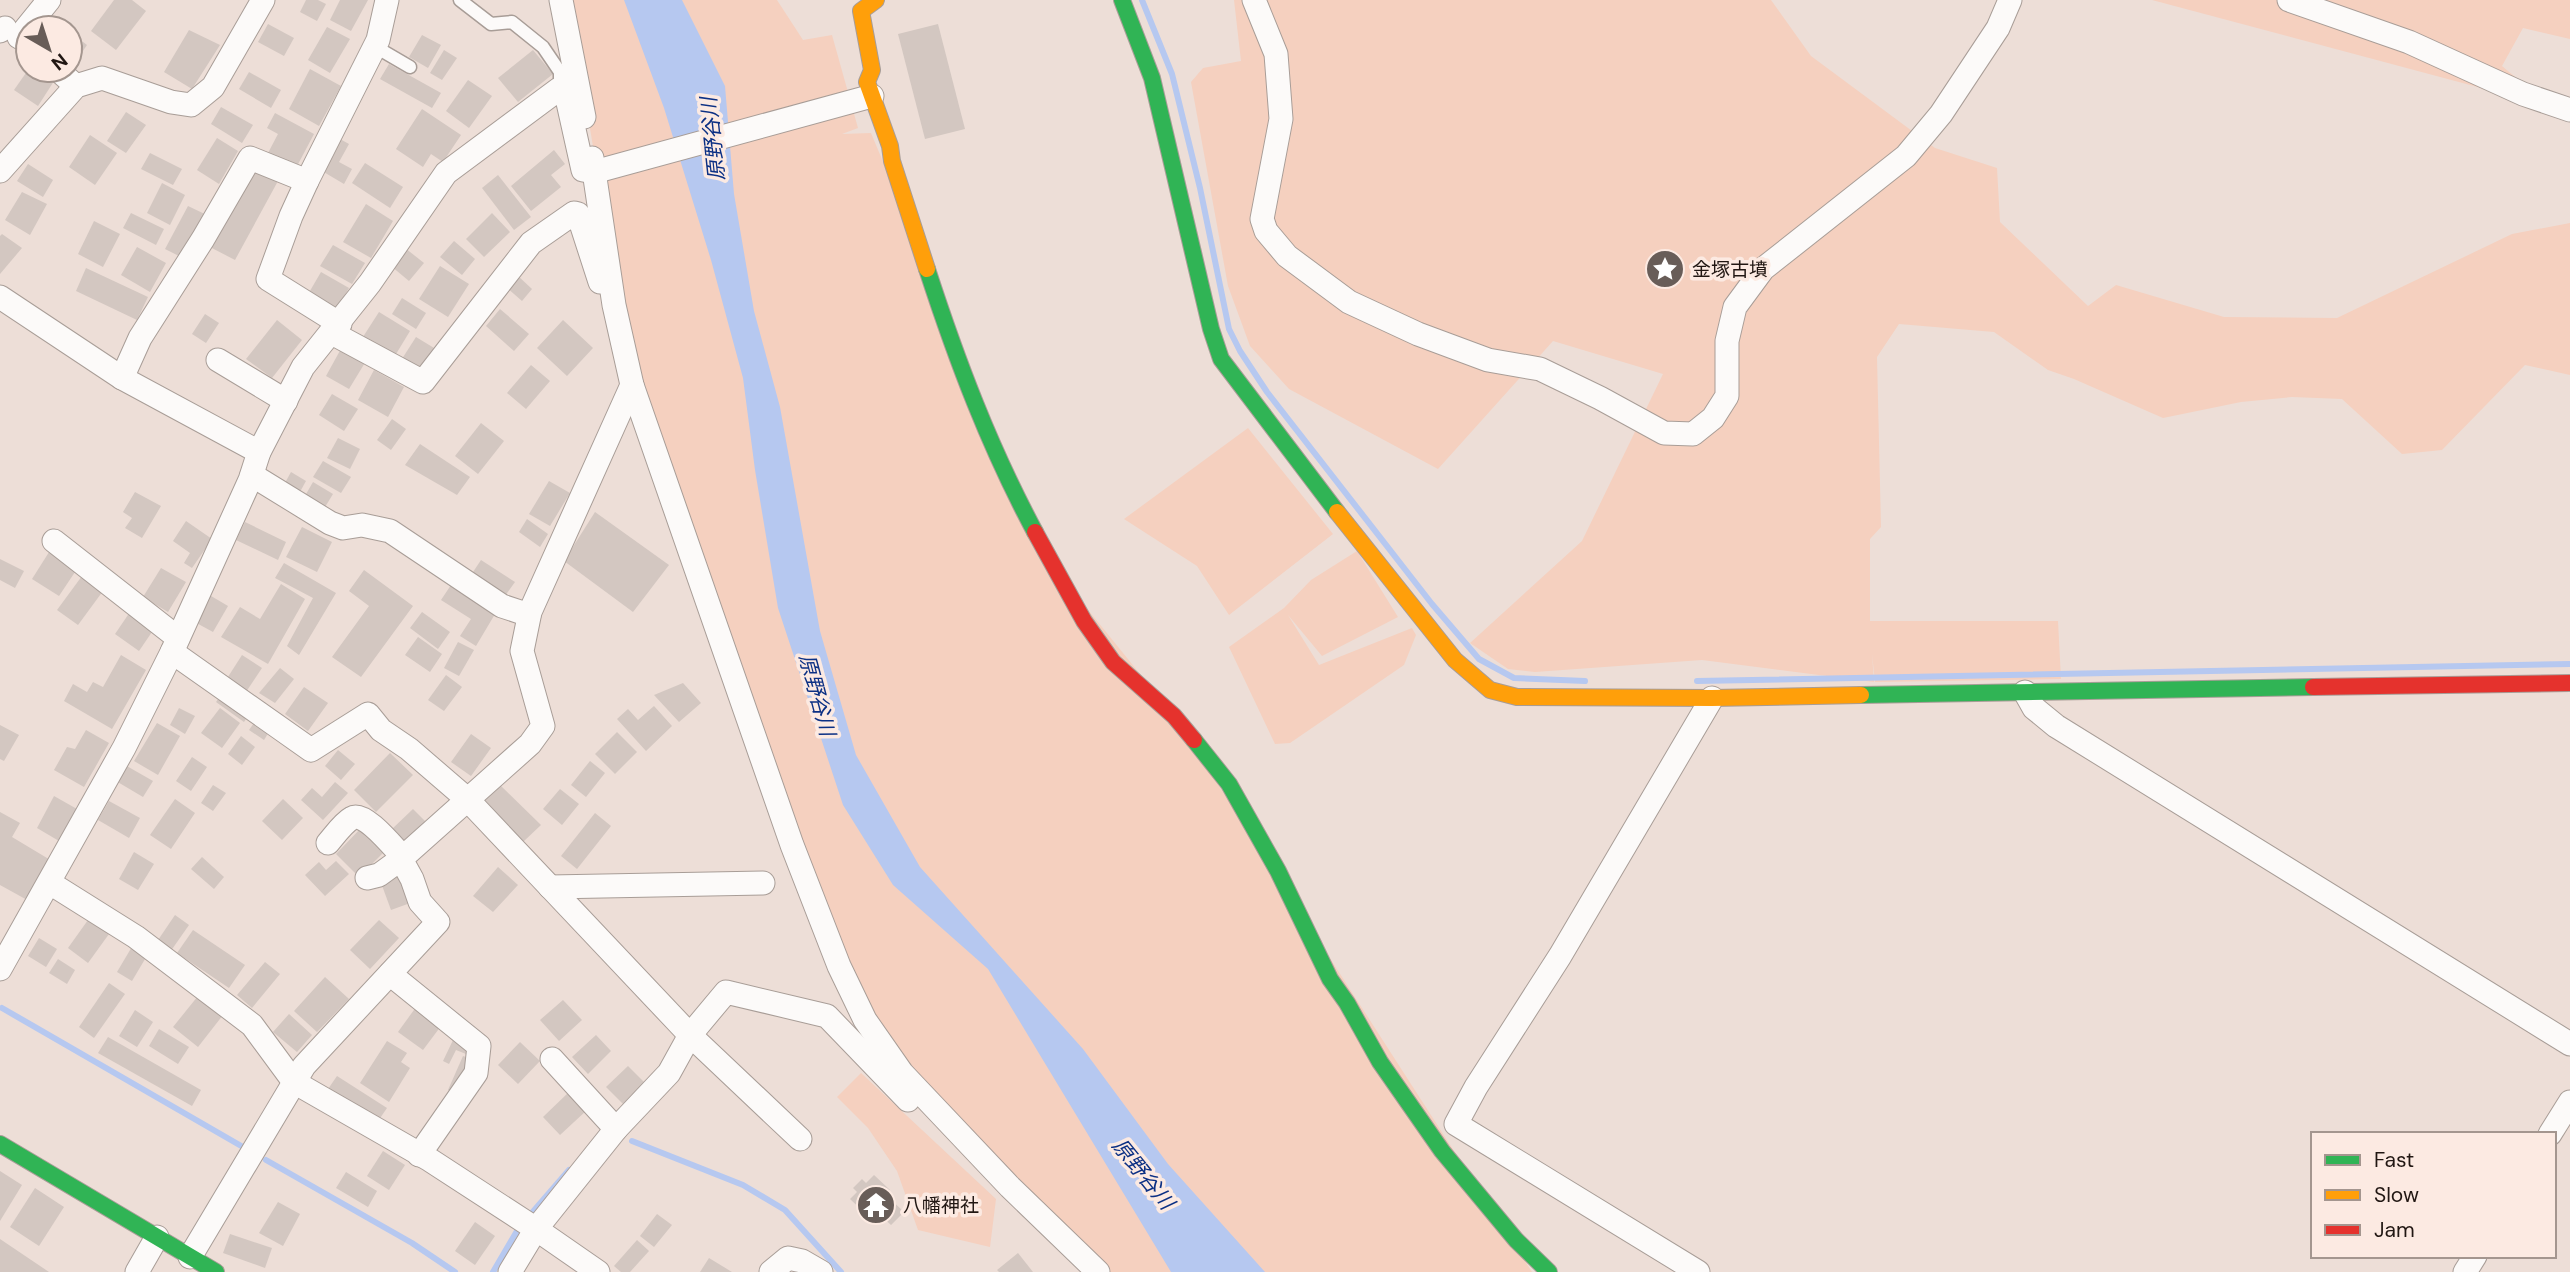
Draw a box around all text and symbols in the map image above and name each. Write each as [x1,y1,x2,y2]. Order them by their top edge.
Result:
north arrow [14,14,84,84]
text: N [46,48,73,76]
water label: 原野谷川 [694,94,731,182]
place icon: 金塚古墳 [1644,248,1686,290]
place label: 金塚古墳 [1692,257,1768,282]
water label: 原野谷川 [793,651,842,741]
legend [2311,1132,2556,1258]
water label: 原野谷川 [1106,1133,1182,1217]
text: Fast [2374,1146,2414,1174]
text: Slow [2374,1181,2419,1209]
temple icon: 八幡神社 [855,1184,897,1226]
place label: 八幡神社 [903,1193,979,1218]
text: Jam [2374,1216,2415,1244]

